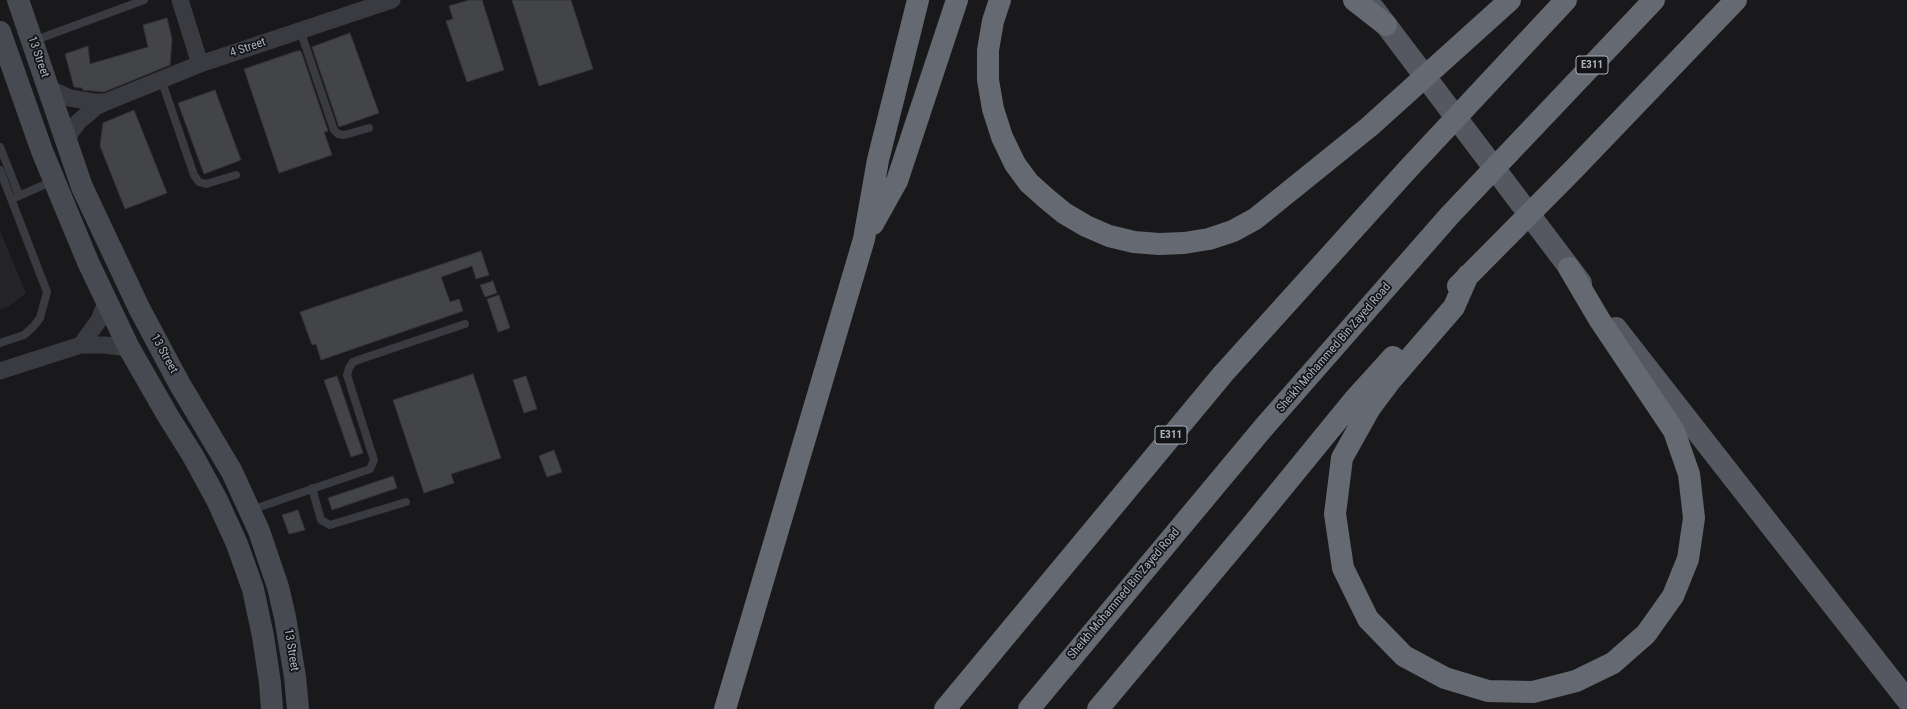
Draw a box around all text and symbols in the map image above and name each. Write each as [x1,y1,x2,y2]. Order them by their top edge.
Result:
street label: 13 Street [24,34,52,80]
street label: 4 Street [228,35,268,61]
road number: E311 [1576,56,1608,74]
street label: Sheikh Mohammed Bin Zayed Road [1274,280,1394,416]
street label: 13 Street [147,332,181,376]
road number: E311 [1155,426,1187,444]
street label: Sheikh Mohammed Bin Zayed Road [1065,526,1183,662]
street label: 13 Street [281,628,301,672]

